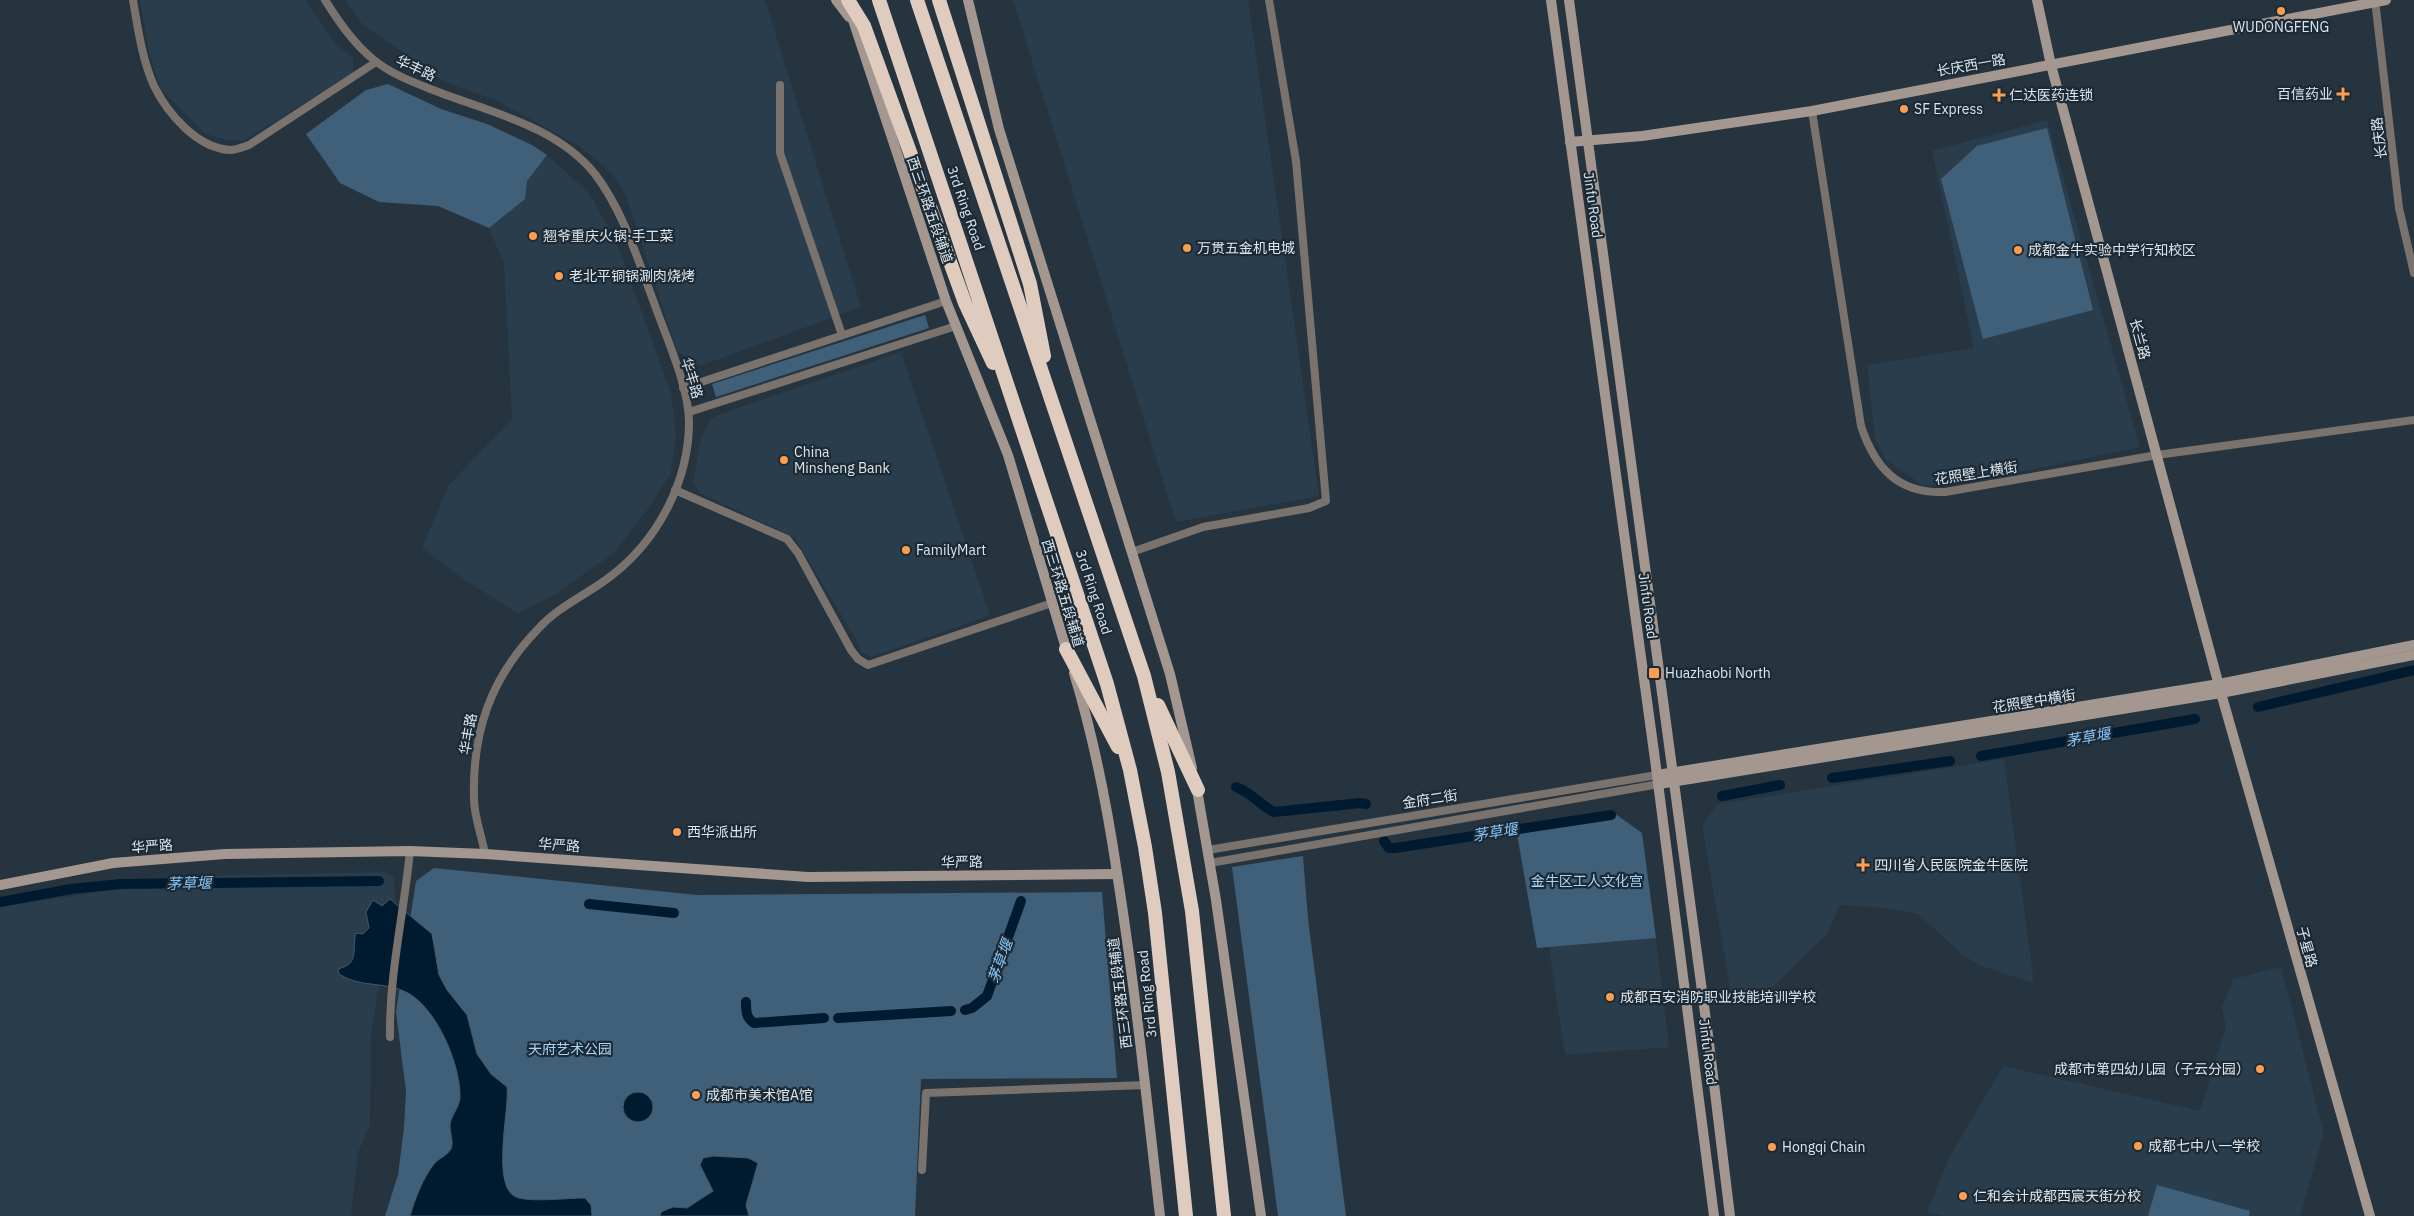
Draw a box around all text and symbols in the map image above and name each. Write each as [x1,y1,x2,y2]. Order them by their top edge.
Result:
marker: WUDONGFENG [2275,5,2287,17]
place label: WUDONGFENG [2233,18,2329,36]
street label: 长庆西一路 [1935,50,2007,80]
street label: 华丰路 [393,51,439,85]
place label: 百信药业 [2277,85,2333,103]
place label: 仁达医药连锁 [2009,86,2093,104]
marker: 百信药业 [2337,88,2349,100]
marker: 仁达医药连锁 [1993,89,2005,101]
place label: SF Express [1914,100,1983,118]
marker: SF Express [1898,103,1910,115]
street label: 长庆路 [2368,116,2390,160]
street label: 西三环路五段辅道 [903,154,957,266]
street label: 3rd Ring Road [943,163,989,253]
street label: Jinfu Road [1579,171,1607,239]
place label: 翘爷重庆火锅·手工菜 [543,227,674,245]
marker: 翘爷重庆火锅·手工菜 [527,230,539,242]
place label: 万贯五金机电城 [1197,239,1295,257]
place label: 成都金牛实验中学行知校区 [2028,241,2196,259]
marker: 万贯五金机电城 [1181,242,1193,254]
marker: 成都金牛实验中学行知校区 [2012,244,2024,256]
place label: 老北平铜锅涮肉烧烤 [569,267,695,285]
marker: 老北平铜锅涮肉烧烤 [553,270,565,282]
street label: 长兰路 [2126,316,2154,362]
street label: 华丰路 [677,355,707,401]
place label: China Minsheng Bank [794,443,890,477]
marker: China Minsheng Bank [778,454,790,466]
street label: 花照壁上横街 [1933,458,2019,488]
street label: 西三环路五段辅道 [1038,537,1088,649]
place label: FamilyMart [916,541,986,559]
marker: FamilyMart [900,544,912,556]
street label: 3rd Ring Road [1072,547,1116,637]
street label: Jinfu Road [1634,572,1662,640]
place label: Huazhaobi North [1665,664,1771,682]
marker: Huazhaobi North [1647,666,1661,680]
street label: 花照壁中横街 [1991,686,2077,716]
street label: 华丰路 [455,712,481,756]
water label: 茅草堰 [2064,723,2115,750]
street label: 金府二街 [1401,786,1459,812]
water label: 茅草堰 [1471,819,1522,845]
place label: 西华派出所 [687,823,757,841]
marker: 西华派出所 [671,826,683,838]
street label: 华严路 [537,835,581,855]
street label: 华严路 [130,836,174,856]
street label: 华严路 [941,853,983,871]
place label: 四川省人民医院金牛医院 [1874,856,2028,874]
marker: 四川省人民医院金牛医院 [1856,858,1870,872]
park label: 金牛区工人文化宫 [1531,872,1643,890]
water label: 茅草堰 [166,873,215,893]
street label: 子星路 [2293,924,2321,970]
water label: 茅草堰 [983,934,1018,985]
street label: 西三环路五段辅道 [1104,936,1136,1050]
street label: 3rd Ring Road [1133,949,1161,1039]
place label: 成都百安消防职业技能培训学校 [1620,988,1816,1006]
marker: 成都百安消防职业技能培训学校 [1604,991,1616,1003]
street label: Jinfu Road [1695,1018,1721,1086]
park label: 天府艺术公园 [528,1040,612,1058]
place label: 成都市第四幼儿园（子云分园） [2054,1060,2250,1078]
marker: 成都市第四幼儿园（子云分园） [2254,1063,2266,1075]
place label: 成都市美术馆A馆 [706,1086,813,1104]
marker: 成都市美术馆A馆 [690,1089,702,1101]
place label: 成都七中八一学校 [2148,1137,2260,1155]
place label: Hongqi Chain [1782,1138,1866,1156]
marker: 成都七中八一学校 [2132,1140,2144,1152]
marker: Hongqi Chain [1766,1141,1778,1153]
place label: 仁和会计成都西宸天街分校 [1973,1187,2141,1205]
marker: 仁和会计成都西宸天街分校 [1957,1190,1969,1202]

